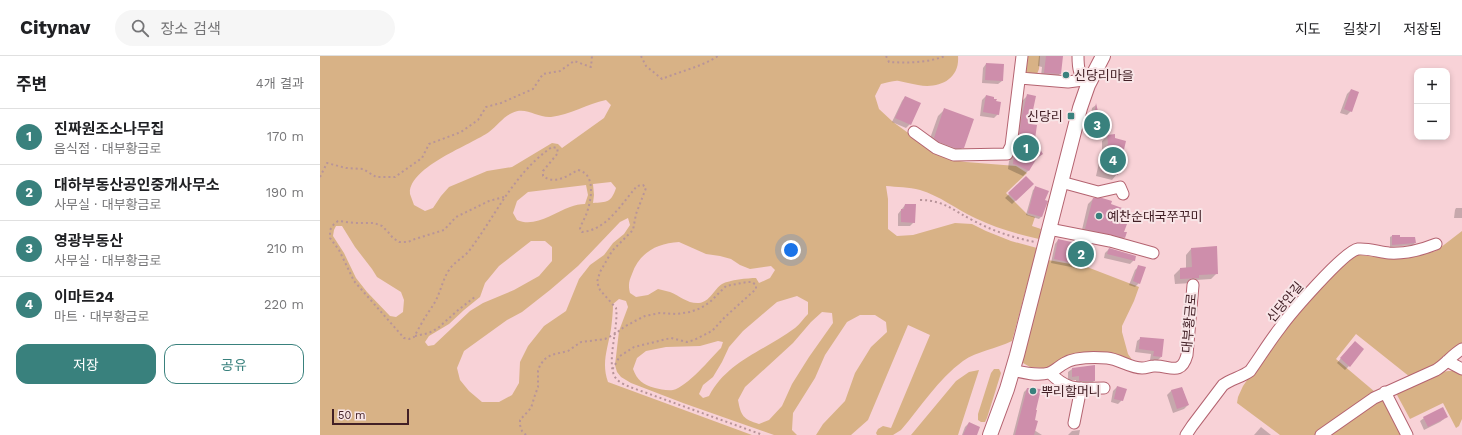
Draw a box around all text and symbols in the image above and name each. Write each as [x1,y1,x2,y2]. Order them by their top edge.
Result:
search box [115,10,395,46]
text: Citynav [20,16,91,39]
icon: search [129,17,151,39]
text: 장소 검색 [161,20,221,38]
text: 지도 [1295,21,1321,37]
text: 길찾기 [1343,21,1381,37]
text: 저장됨 [1403,21,1442,37]
place label: 신당리마을 [1074,68,1134,83]
map controls [1414,68,1450,140]
button: + [1414,68,1450,104]
marker: 신당리마을 [1061,70,1071,80]
text: 주변 [16,74,47,94]
text: 4개 결과 [256,76,304,91]
button: − [1414,104,1450,140]
place label: 신당리 [1027,109,1063,124]
pin: 3 [1084,110,1110,140]
marker: 신당리 [1066,111,1076,121]
text: 진짜원조소나무집 [54,120,164,138]
text: 1 [26,129,32,144]
text: 170 m [267,129,304,144]
pin: 1 [1013,133,1039,163]
text: 음식점 · 대부황금로 [54,141,161,156]
pin: 4 [1100,145,1126,175]
text: 대하부동산공인중개사무소 [54,176,220,194]
text: 2 [25,185,33,200]
text: 190 m [266,185,304,200]
text: 사무실 · 대부황금로 [54,197,161,212]
place label: 예찬순대국쭈꾸미 [1107,209,1203,224]
marker: 예찬순대국쭈꾸미 [1094,211,1104,221]
text: 영광부동산 [54,232,123,250]
pin: 2 [1068,239,1094,269]
your location [781,240,801,260]
text: 3 [25,241,33,256]
text: 210 m [266,241,304,256]
text: 사무실 · 대부황금로 [54,253,161,268]
street label: 신당안길 [1264,279,1306,325]
text: 이마트24 [54,288,114,306]
street label: 대부황금로 [1179,293,1199,353]
text: 4 [25,297,33,312]
text: 220 m [264,297,304,312]
text: 마트 · 대부황금로 [54,309,150,324]
button: 저장 [16,344,156,384]
button: 공유 [164,344,304,384]
place label: 뿌리할머니 [1041,384,1101,399]
marker: 뿌리할머니 [1028,386,1038,396]
scale bar [332,407,409,426]
text: 50 m [338,409,365,422]

